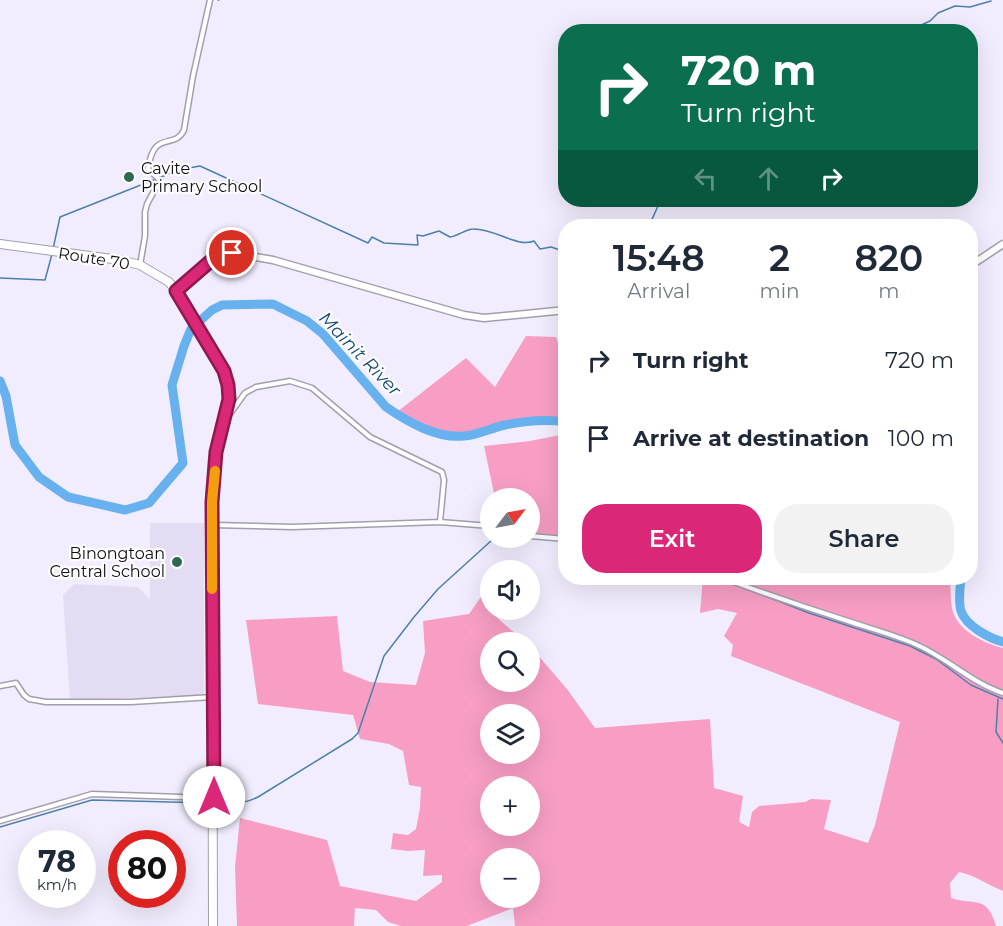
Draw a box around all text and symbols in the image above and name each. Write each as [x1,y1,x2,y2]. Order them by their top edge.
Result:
text: 720 m [681,44,816,96]
icon: right [582,48,660,126]
text: Turn right [681,96,816,129]
place label: Cavite Primary School [141,159,262,196]
icon: left [689,162,722,195]
icon: ahead [752,162,785,195]
icon: right [815,162,848,195]
marker: Cavite Primary School [122,170,136,184]
pin [206,227,257,278]
icon: arrive [215,236,248,269]
text: 15:48 [613,236,705,280]
text: 2 [769,236,790,280]
text: 820 [854,236,923,280]
street label: Route 70 [57,243,131,274]
text: Arrival [627,279,690,303]
text: min [760,279,800,303]
text: m [878,279,899,303]
water label: Mainit River [314,307,406,401]
icon: right [582,344,615,377]
text: Turn right [633,347,748,374]
text: 720 m [885,347,954,374]
icon: arrive [582,422,615,455]
text: Arrive at destination [633,425,869,452]
text: 100 m [888,425,954,452]
north arrow [480,488,540,548]
map controls [480,488,540,908]
button: Exit [582,504,762,573]
button: Share [774,504,954,573]
place label: Binongtoan Central School [49,544,165,581]
marker: Binongtoan Central School [170,555,184,569]
button: sound [480,560,540,620]
button: search [480,632,540,692]
button: layers [480,704,540,764]
position arrow [182,765,246,829]
button: + [480,776,540,836]
speed limit sign: 80 [108,830,186,908]
text: 78 [38,843,76,880]
button: − [480,848,540,908]
text: km/h [37,875,77,894]

